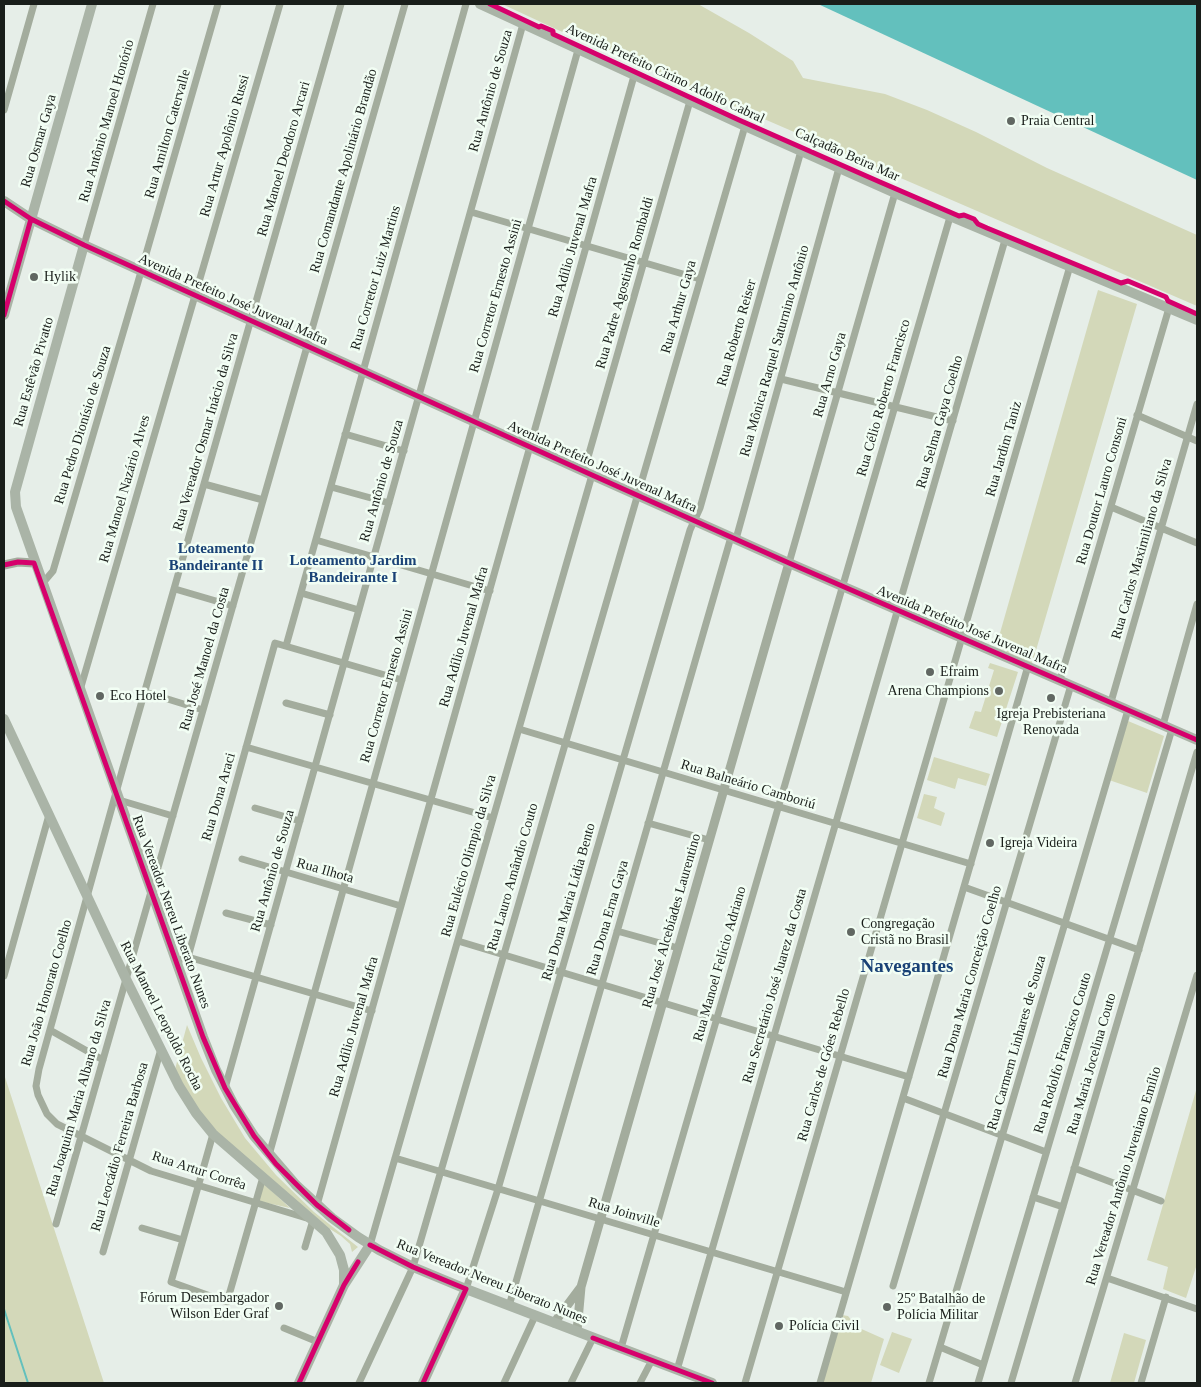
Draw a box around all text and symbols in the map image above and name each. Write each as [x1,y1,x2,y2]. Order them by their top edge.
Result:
street label: Avenida Prefeito Cirino Adolfo Cabral [563,20,767,128]
street label: Rua Antônio de Souza [466,28,516,154]
street label: Rua Antônio Manoel Honório [76,38,138,204]
street label: Rua Amilton Catervalle [141,67,195,201]
street label: Rua Comandante Apolinário Brandão [307,67,381,275]
street label: Rua Artur Apolônio Russi [197,73,253,219]
street label: Rua Manoel Deodoro Arcari [254,80,314,238]
street label: Rua Osmar Gaya [18,92,60,190]
place label: Praia Central [1021,113,1094,129]
marker: Praia Central [1005,115,1017,127]
street label: Calçadão Beira Mar [792,124,902,186]
street label: Rua Adílio Juvenal Mafra [545,175,601,319]
street label: Rua Padre Agostinho Rombaldi [592,195,658,371]
street label: Rua Corretor Luiz Martins [347,204,405,352]
street label: Rua Corretor Ernesto Assini [466,217,526,375]
street label: Rua Mônica Raquel Saturnino Antônio [737,243,813,459]
street label: Avenida Prefeito José Juvenal Mafra [136,250,330,350]
street label: Rua Arthur Gaya [658,258,700,356]
place label: Hylik [44,269,76,285]
marker: Hylik [28,271,40,283]
street label: Rua Roberto Reiser [714,278,760,388]
street label: Rua Estêvão Pivatto [10,315,58,429]
street label: Rua Célio Roberto Francisco [853,317,915,479]
street label: Rua Arno Gaya [810,330,850,420]
street label: Rua Vereador Osmar Inácio da Silva [170,331,242,533]
street label: Rua Pedro Dionísio de Souza [51,344,115,506]
street label: Rua Selma Gaya Coelho [913,353,967,491]
street label: Rua Jardim Taniz [982,399,1026,499]
street label: Rua Manoel Nazário Alves [96,413,154,565]
street label: Rua Doutor Lauro Consoni [1073,415,1131,567]
street label: Avenida Prefeito José Juvenal Mafra [505,417,699,517]
street label: Rua Antônio de Souza [357,418,407,544]
street label: Rua Carlos Maximiliano da Silva [1108,457,1176,641]
district label: Loteamento Bandeirante II [169,540,263,575]
district label: Loteamento Jardim Bandeirante I [289,552,417,587]
street label: Rua Adílio Juvenal Mafra [436,565,492,709]
street label: Avenida Prefeito José Juvenal Mafra [874,582,1070,678]
street label: Rua José Manoel da Costa [176,585,234,733]
street label: Rua Corretor Ernesto Assini [357,607,417,765]
place label: Efraim [940,664,979,680]
marker: Efraim [924,666,936,678]
place label: Arena Champions [888,683,989,699]
marker: Arena Champions [993,685,1005,697]
place label: Eco Hotel [110,688,166,704]
marker: Eco Hotel [94,690,106,702]
marker: Igreja Prebisteriana Renovada [1045,692,1057,704]
place label: Igreja Prebisteriana Renovada [996,706,1106,739]
street label: Rua Dona Araci [198,751,240,843]
street label: Rua Balneário Camboriú [679,757,817,813]
street label: Rua Eulécio Olímpio da Silva [438,773,500,939]
street label: Rua Lauro Amândio Couto [484,801,542,953]
street label: Rua Antônio de Souza [248,808,298,934]
street label: Rua Vereador Nereu Liberato Nunes [128,813,214,1011]
street label: Rua Dona Maria Lídia Bento [538,821,600,983]
street label: Rua José Alcebíades Laurentino [639,832,705,1010]
place label: Igreja Videira [1000,835,1077,851]
marker: Igreja Videira [984,837,996,849]
street label: Rua Ilhota [294,855,356,887]
street label: Rua Dona Erna Gaya [583,858,633,978]
street label: Rua Dona Maria Conceição Coelho [934,884,1006,1080]
street label: Rua Manoel Felício Adriano [690,885,750,1043]
street label: Rua Secretário José Juarez da Costa [739,887,811,1085]
place label: Congregação Cristã no Brasil [861,916,949,949]
street label: Rua João Honorato Coelho [18,918,76,1068]
marker: Congregação Cristã no Brasil [845,926,857,938]
street label: Rua Manoel Leopoldo Rocha [116,939,206,1093]
street label: Rua Carmem Linhares de Souza [984,954,1050,1132]
street label: Rua Adílio Juvenal Mafra [326,955,382,1099]
district label: Navegantes [861,956,953,978]
street label: Rua Rodolfo Francisco Couto [1030,970,1096,1136]
street label: Rua Carlos de Góes Rebello [794,986,854,1144]
street label: Rua Maria Jocelina Couto [1064,991,1120,1137]
street label: Rua Joaquim Maria Albano da Silva [43,998,115,1198]
street label: Rua Leocádio Ferreira Barbosa [88,1060,152,1234]
street label: Rua Vereador Antônio Juveniano Emílio [1083,1065,1165,1287]
street label: Rua Artur Corrêa [150,1148,248,1194]
street label: Rua Joinville [586,1194,662,1232]
street label: Rua Vereador Nereu Liberato Nunes [394,1236,590,1328]
place label: Fórum Desembargador Wilson Eder Graf [140,1290,269,1322]
place label: 25º Batalhão de Polícia Militar [897,1291,985,1324]
marker: Fórum Desembargador Wilson Eder Graf [273,1300,285,1312]
marker: 25º Batalhão de Polícia Militar [881,1301,893,1313]
place label: Polícia Civil [789,1318,859,1334]
marker: Polícia Civil [773,1320,785,1332]

